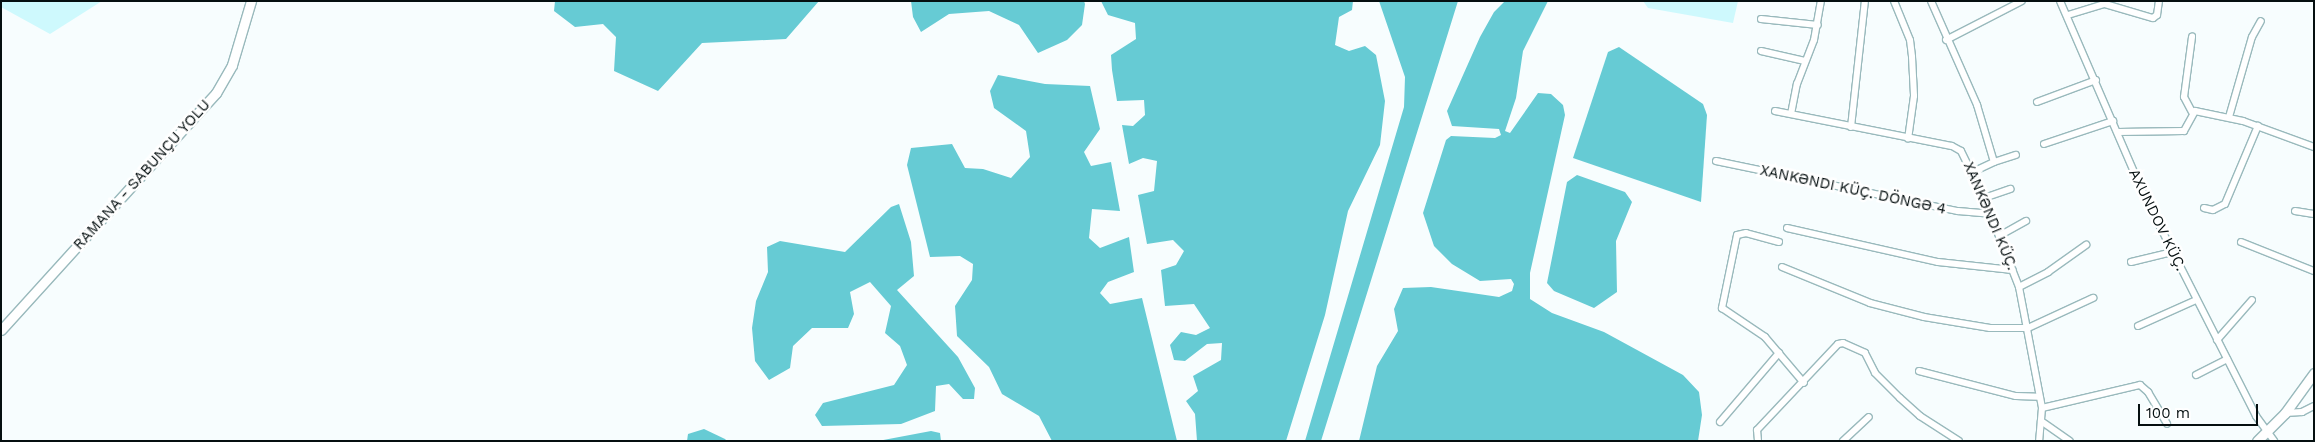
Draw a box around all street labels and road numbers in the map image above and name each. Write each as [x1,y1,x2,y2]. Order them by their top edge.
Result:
street label: RAMANA - SABUNÇU YOLU [69,96,215,254]
street label: XANKƏNDI KÜÇ. [1959,159,2021,273]
street label: XANKƏNDI KÜÇ. DÖNGƏ 4 [1758,161,1948,219]
street label: AXUNDOV KÜÇ. [2124,166,2190,274]

